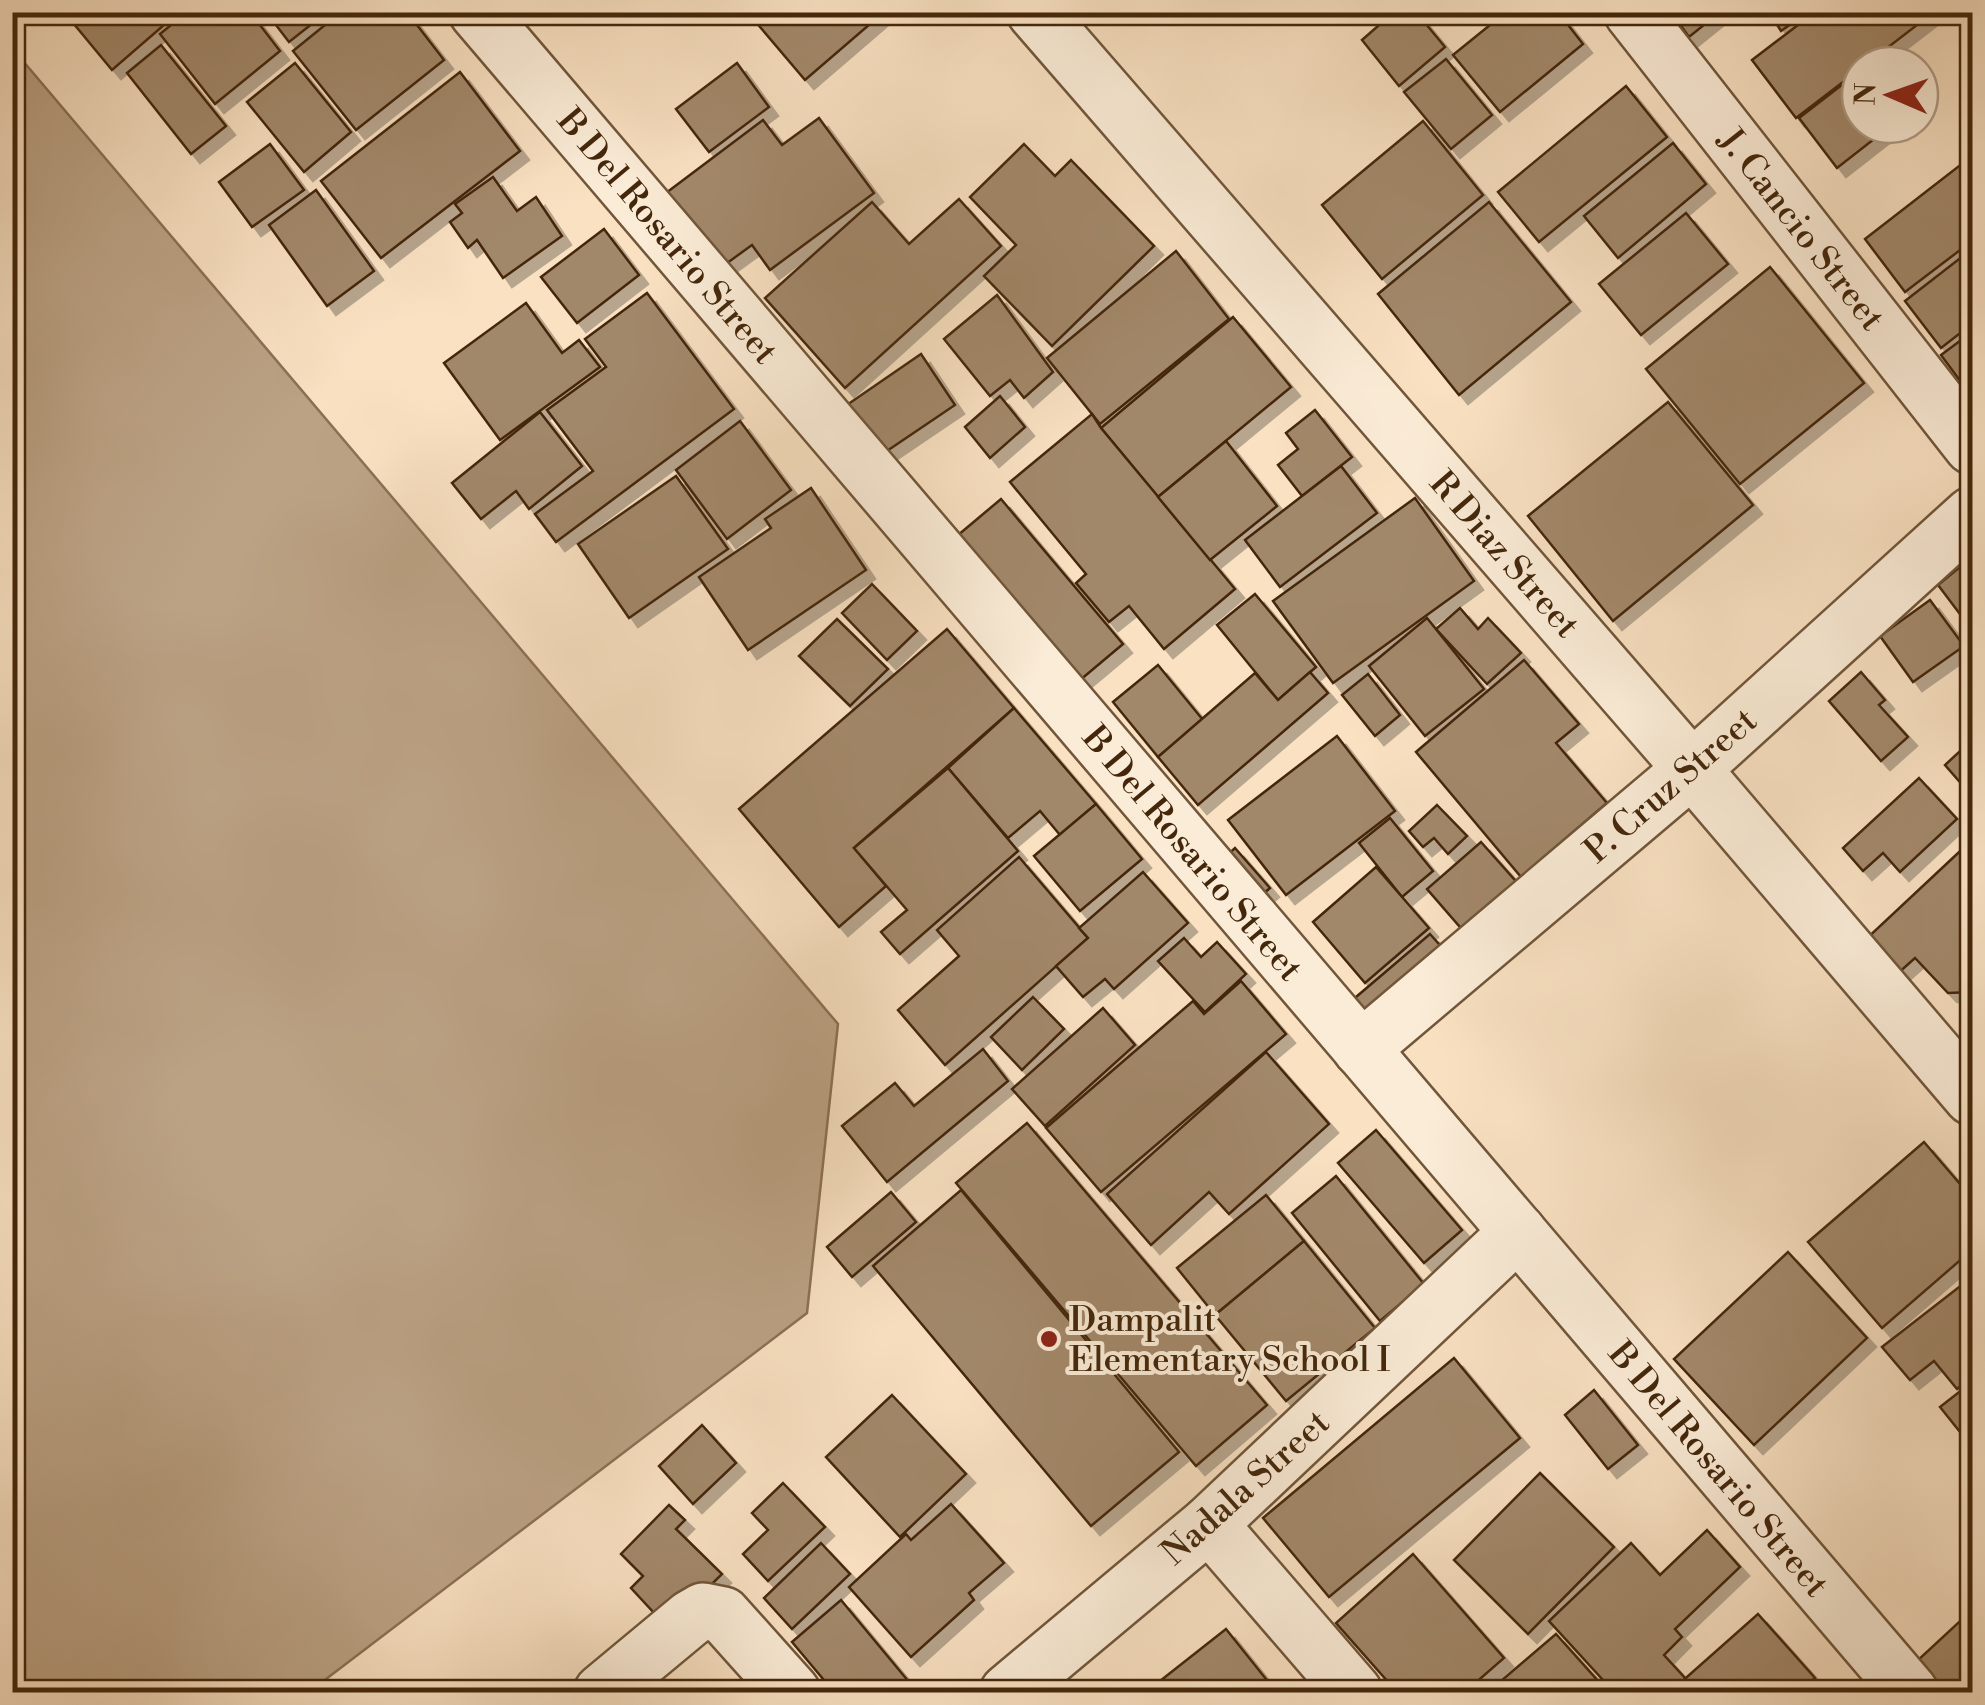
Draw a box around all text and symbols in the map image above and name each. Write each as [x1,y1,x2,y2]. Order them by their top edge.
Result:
north arrow [1840,45,1940,145]
text: N [1849,82,1884,106]
street label: B Del Rosario Street [547,100,786,373]
street label: J. Cancio Street [1707,119,1893,339]
street label: R Diaz Street [1420,463,1588,647]
street label: P. Cruz Street [1576,700,1766,873]
street label: B Del Rosario Street [1072,717,1311,990]
place label: Dampalit Elementary School I [1069,1299,1390,1382]
marker: Dampalit Elementary School I [1038,1328,1060,1350]
street label: B Del Rosario Street [1598,1333,1837,1606]
street label: Nadala Street [1153,1402,1339,1575]

